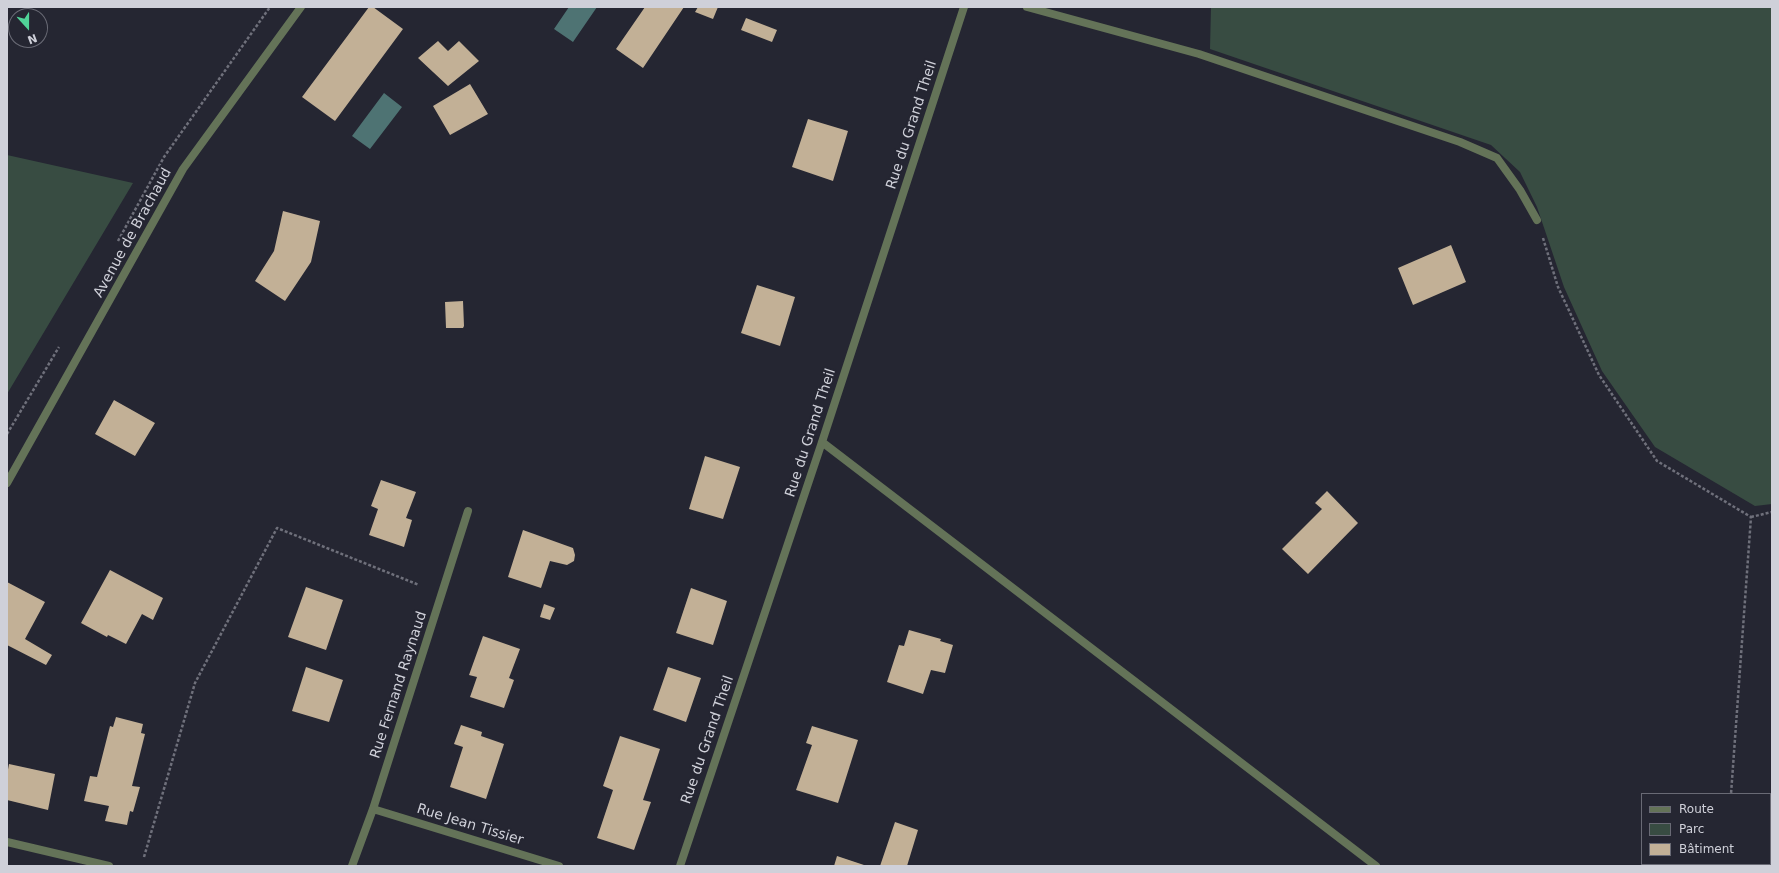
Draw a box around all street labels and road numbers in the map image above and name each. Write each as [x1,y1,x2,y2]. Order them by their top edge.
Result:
street label: Rue du Grand Theil [883,58,941,192]
street label: Avenue de Brachaud [90,165,176,301]
street label: Rue du Grand Theil [782,366,840,500]
street label: Rue Fernand Raynaud [367,609,431,761]
street label: Rue du Grand Theil [678,674,738,806]
street label: Rue Jean Tissier [415,801,525,849]

